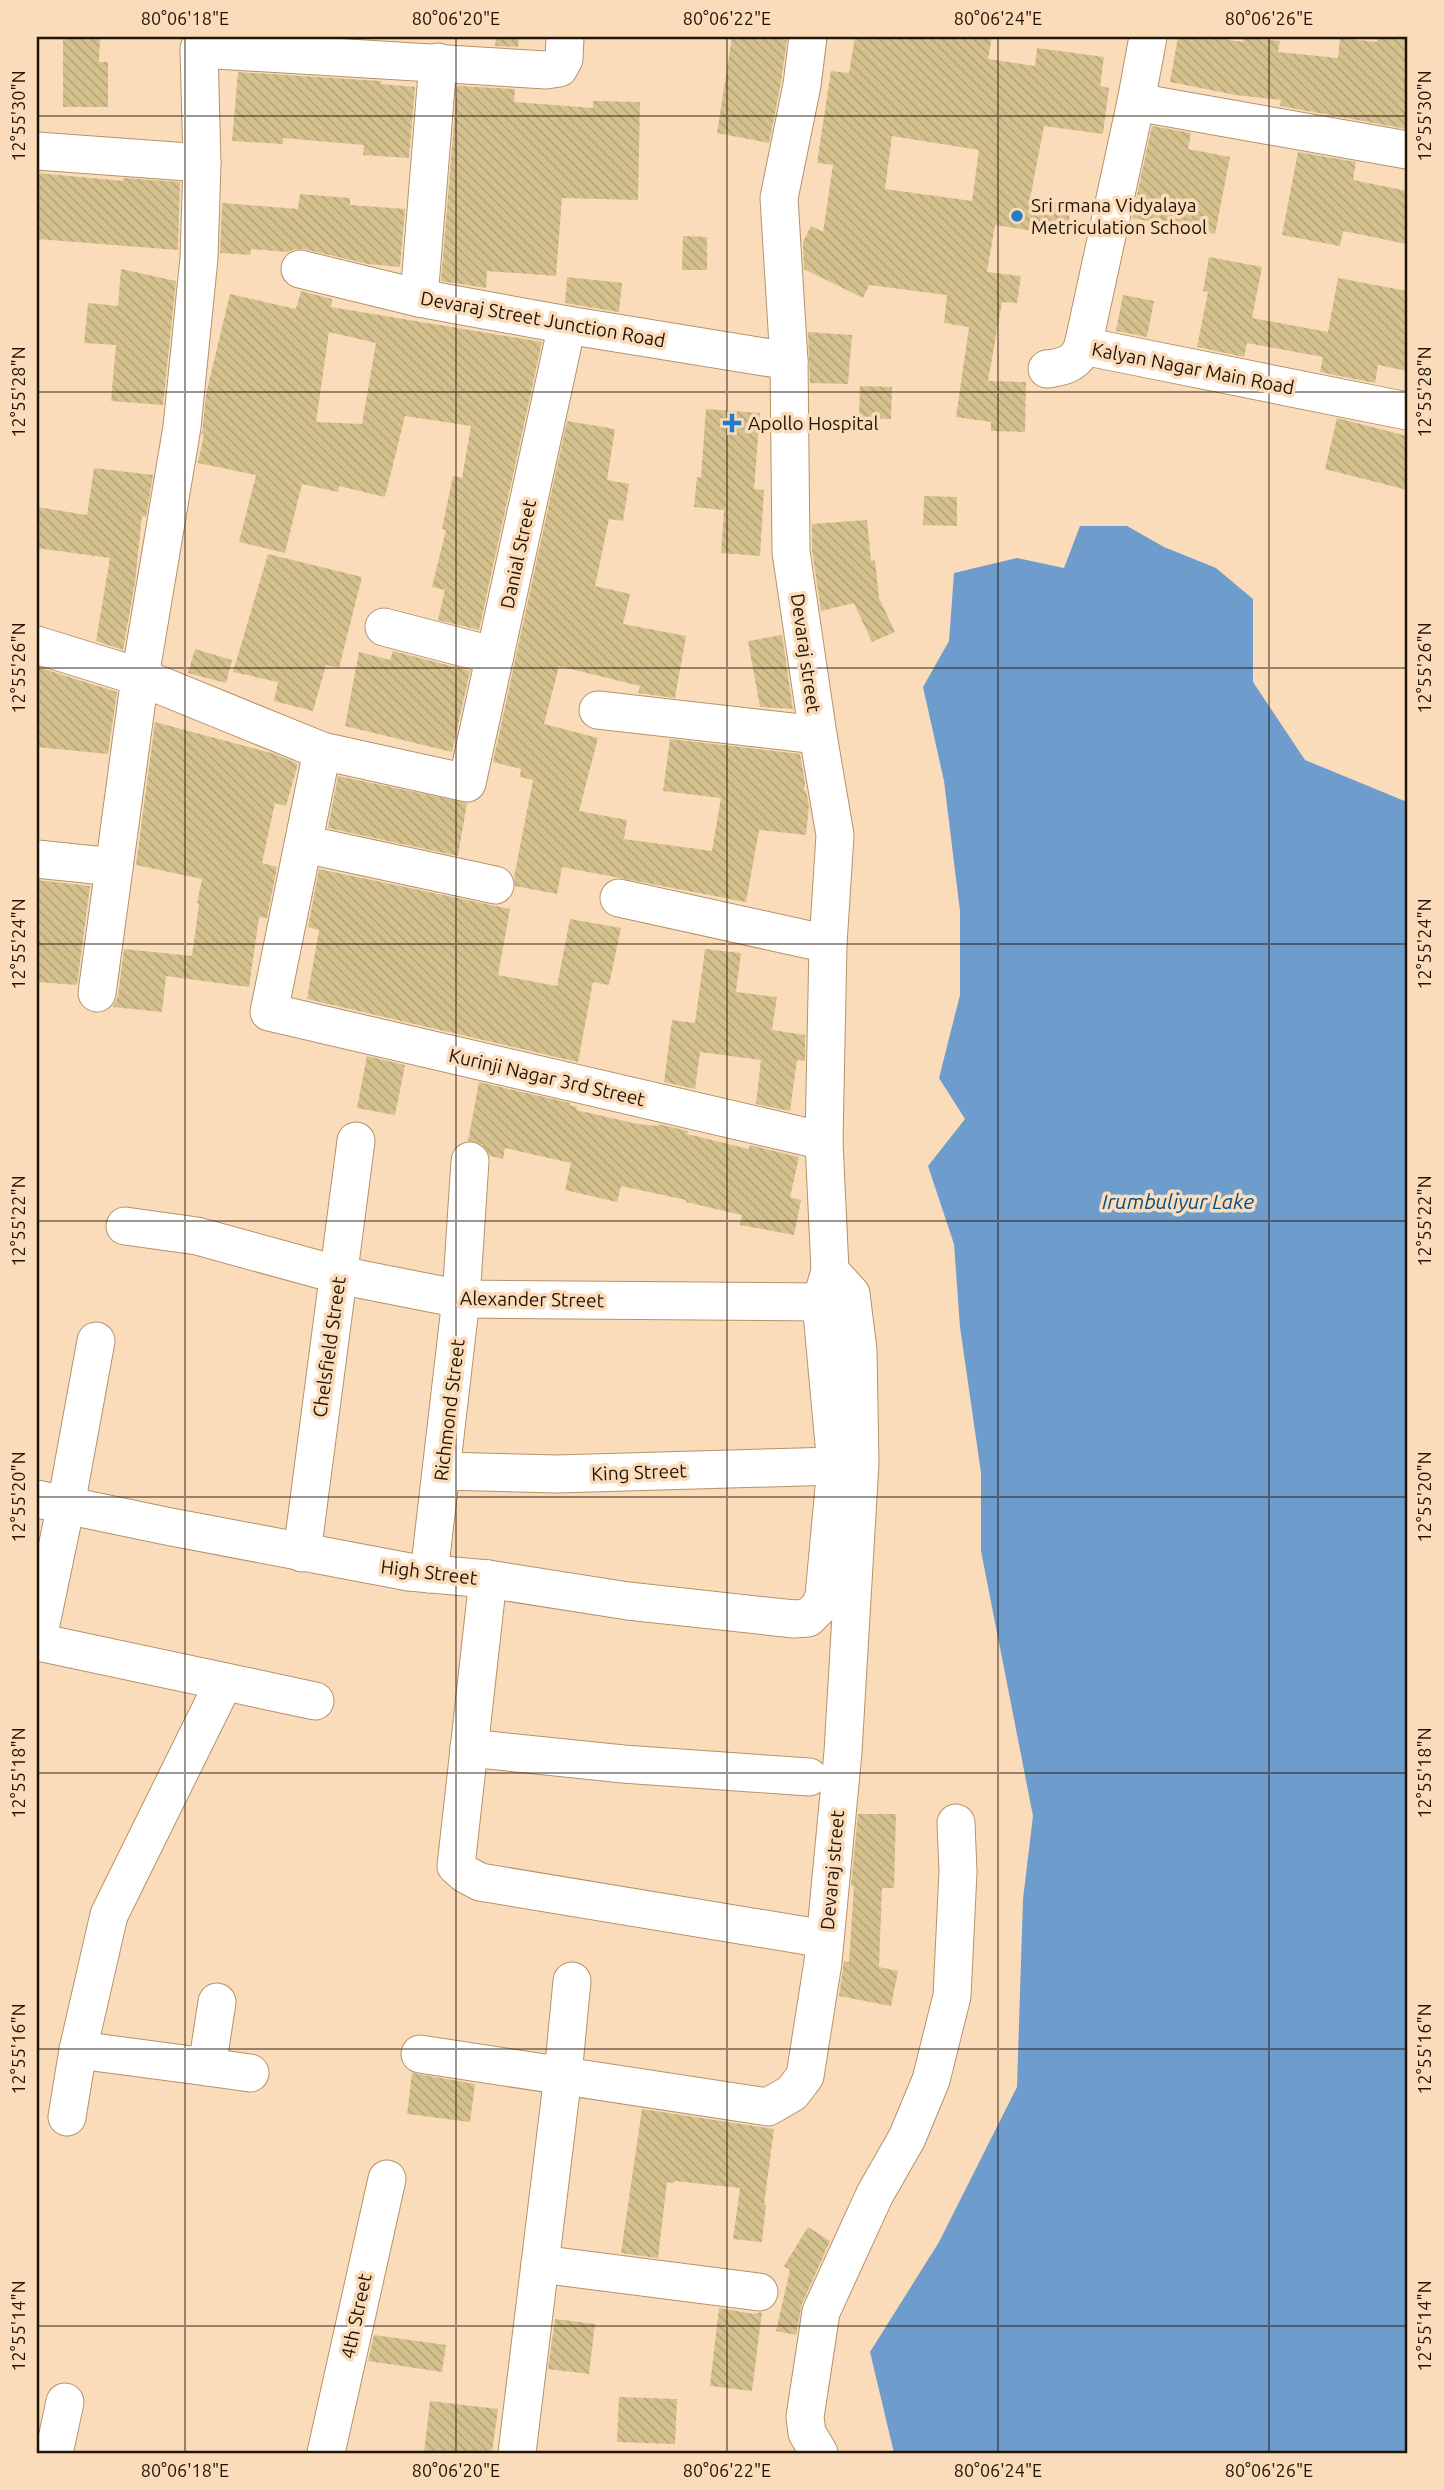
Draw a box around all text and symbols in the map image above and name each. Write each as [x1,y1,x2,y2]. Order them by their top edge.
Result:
text: 80°06'18"E [141,8,229,28]
text: 80°06'20"E [412,8,500,28]
text: 80°06'22"E [683,8,771,28]
text: 80°06'24"E [954,8,1042,28]
text: 80°06'26"E [1225,8,1313,28]
text: 12°55'30"N [8,70,28,162]
text: 12°55'30"N [1414,70,1434,162]
place label: Sri rmana Vidyalaya Metriculation School [1031,194,1207,238]
marker: Sri rmana Vidyalaya Metriculation School [1009,208,1025,224]
street label: Devaraj Street Junction Road [419,287,667,351]
street label: Kalyan Nagar Main Road [1090,338,1296,398]
text: 12°55'28"N [8,346,28,438]
text: 12°55'28"N [1414,346,1434,438]
place label: Apollo Hospital [748,412,879,434]
marker: Apollo Hospital [722,413,742,433]
street label: Danial Street [496,497,540,610]
street label: Devaraj street [787,592,825,715]
text: 12°55'26"N [8,622,28,714]
text: 12°55'26"N [1414,622,1434,714]
text: 12°55'24"N [8,898,28,990]
text: 12°55'24"N [1414,898,1434,990]
street label: Kurinji Nagar 3rd Street [447,1044,648,1110]
text: 12°55'22"N [8,1175,28,1267]
text: 12°55'22"N [1414,1175,1434,1267]
water label: Irumbuliyur Lake [1102,1189,1254,1213]
street label: Chelsfield Street [308,1275,350,1419]
street label: Alexander Street [460,1287,605,1311]
street label: Richmond Street [429,1337,469,1482]
text: 12°55'20"N [8,1451,28,1543]
text: 12°55'20"N [1414,1451,1434,1543]
street label: King Street [591,1459,688,1485]
street label: High Street [379,1555,479,1589]
text: 12°55'18"N [8,1727,28,1819]
text: 12°55'18"N [1414,1727,1434,1819]
street label: Devaraj street [816,1809,848,1931]
text: 12°55'16"N [8,2003,28,2095]
text: 12°55'16"N [1414,2003,1434,2095]
street label: 4th Street [336,2271,376,2361]
text: 12°55'14"N [8,2280,28,2372]
text: 12°55'14"N [1414,2280,1434,2372]
text: 80°06'18"E [141,2460,229,2480]
text: 80°06'20"E [412,2460,500,2480]
text: 80°06'22"E [683,2460,771,2480]
text: 80°06'24"E [954,2460,1042,2480]
text: 80°06'26"E [1225,2460,1313,2480]

